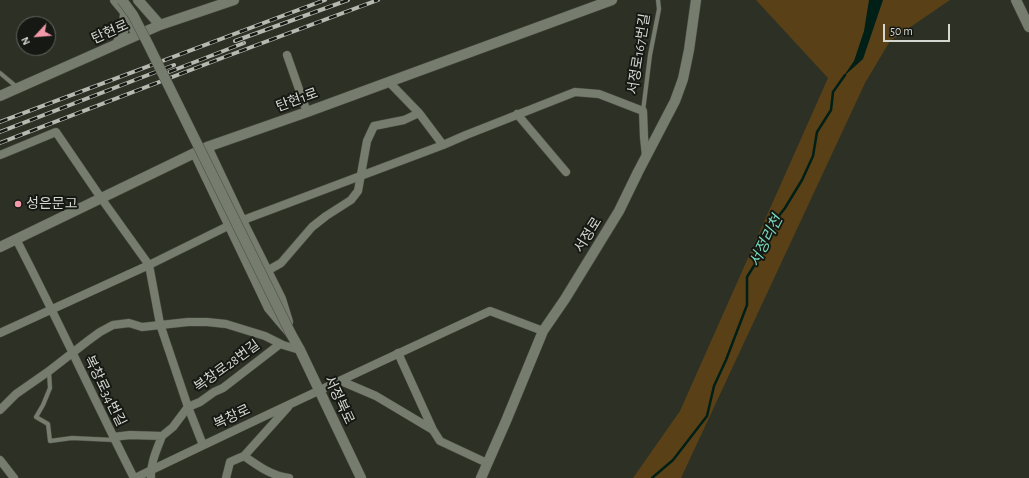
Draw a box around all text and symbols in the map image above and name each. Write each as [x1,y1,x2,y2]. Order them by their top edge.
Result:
street label: 서정로167번길 [624,12,654,96]
north arrow [16,16,56,56]
street label: 탄현로 [89,16,131,48]
scale bar [885,16,952,42]
text: 50 m [890,25,913,37]
text: N [19,35,32,47]
street label: 탄현1로 [274,85,320,115]
place label: 성은문고 [26,196,78,212]
marker: 성은문고 [13,199,23,209]
water label: 서정리천 [745,212,787,270]
street label: 서정로 [571,214,605,256]
street label: 복창로28번길 [191,336,263,396]
street label: 복창로34번길 [81,353,129,429]
street label: 서정북로 [321,373,357,427]
street label: 복창로 [211,401,253,433]

